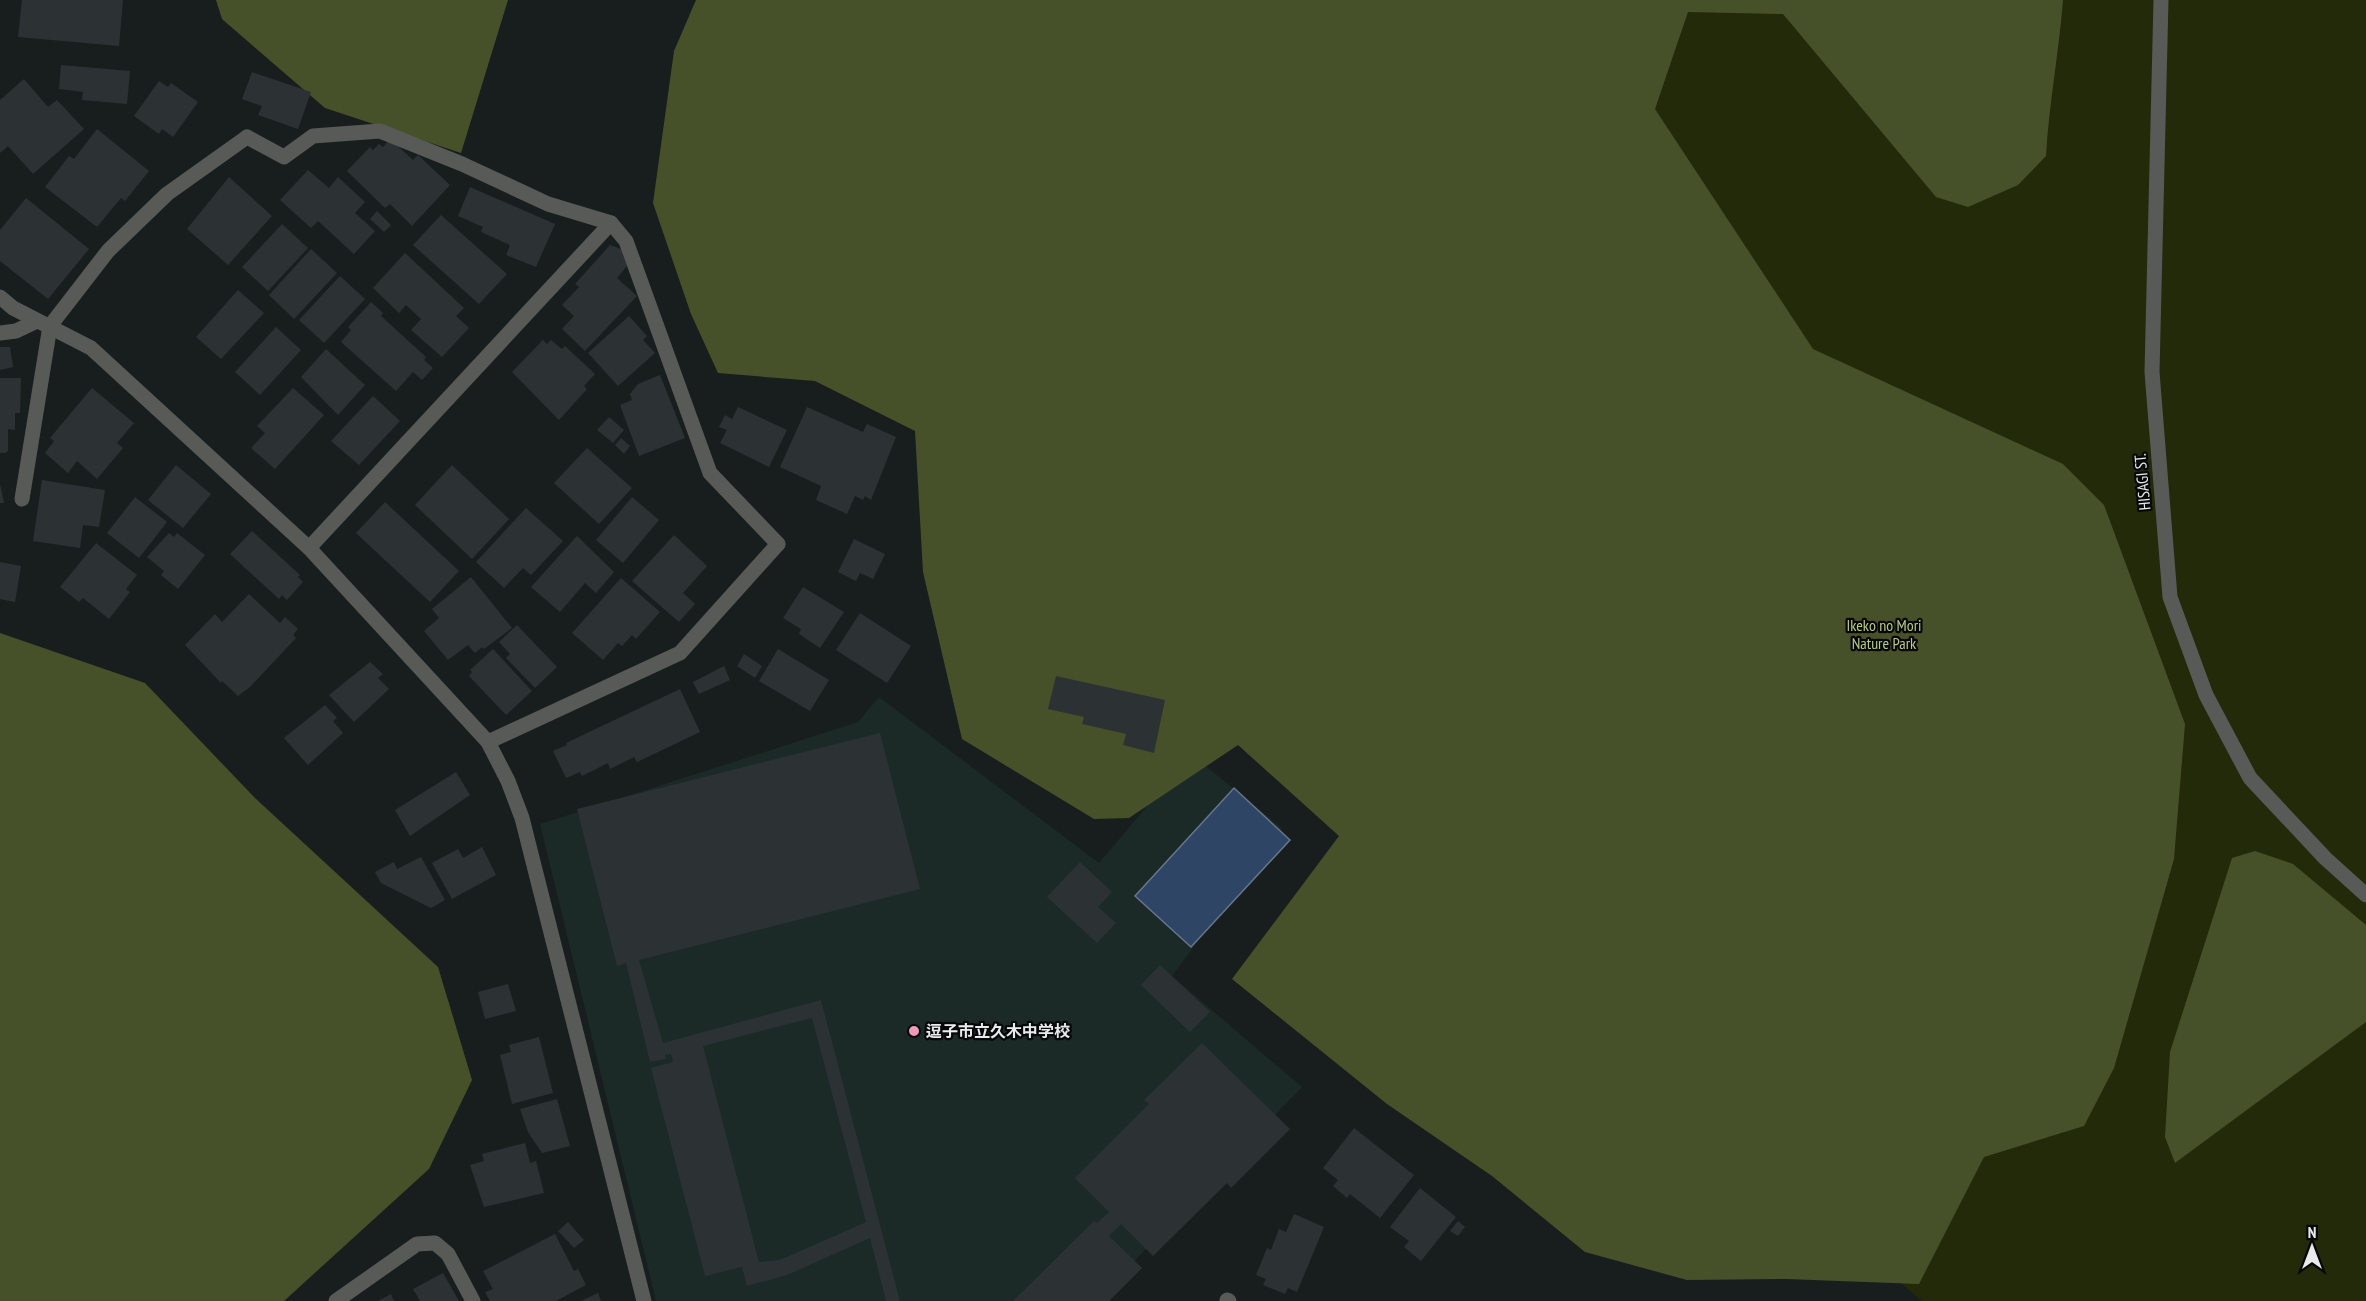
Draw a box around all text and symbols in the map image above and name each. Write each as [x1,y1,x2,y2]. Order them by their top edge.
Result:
street label: HISAGI ST. [2130,453,2154,511]
park label: Ikeko no Mori Nature Park [1846,615,1922,653]
place label: 逗子市立久木中学校 [926,1021,1070,1041]
marker: 逗子市立久木中学校 [907,1024,921,1038]
north arrow [2282,1217,2342,1277]
text: N [2308,1222,2316,1242]

